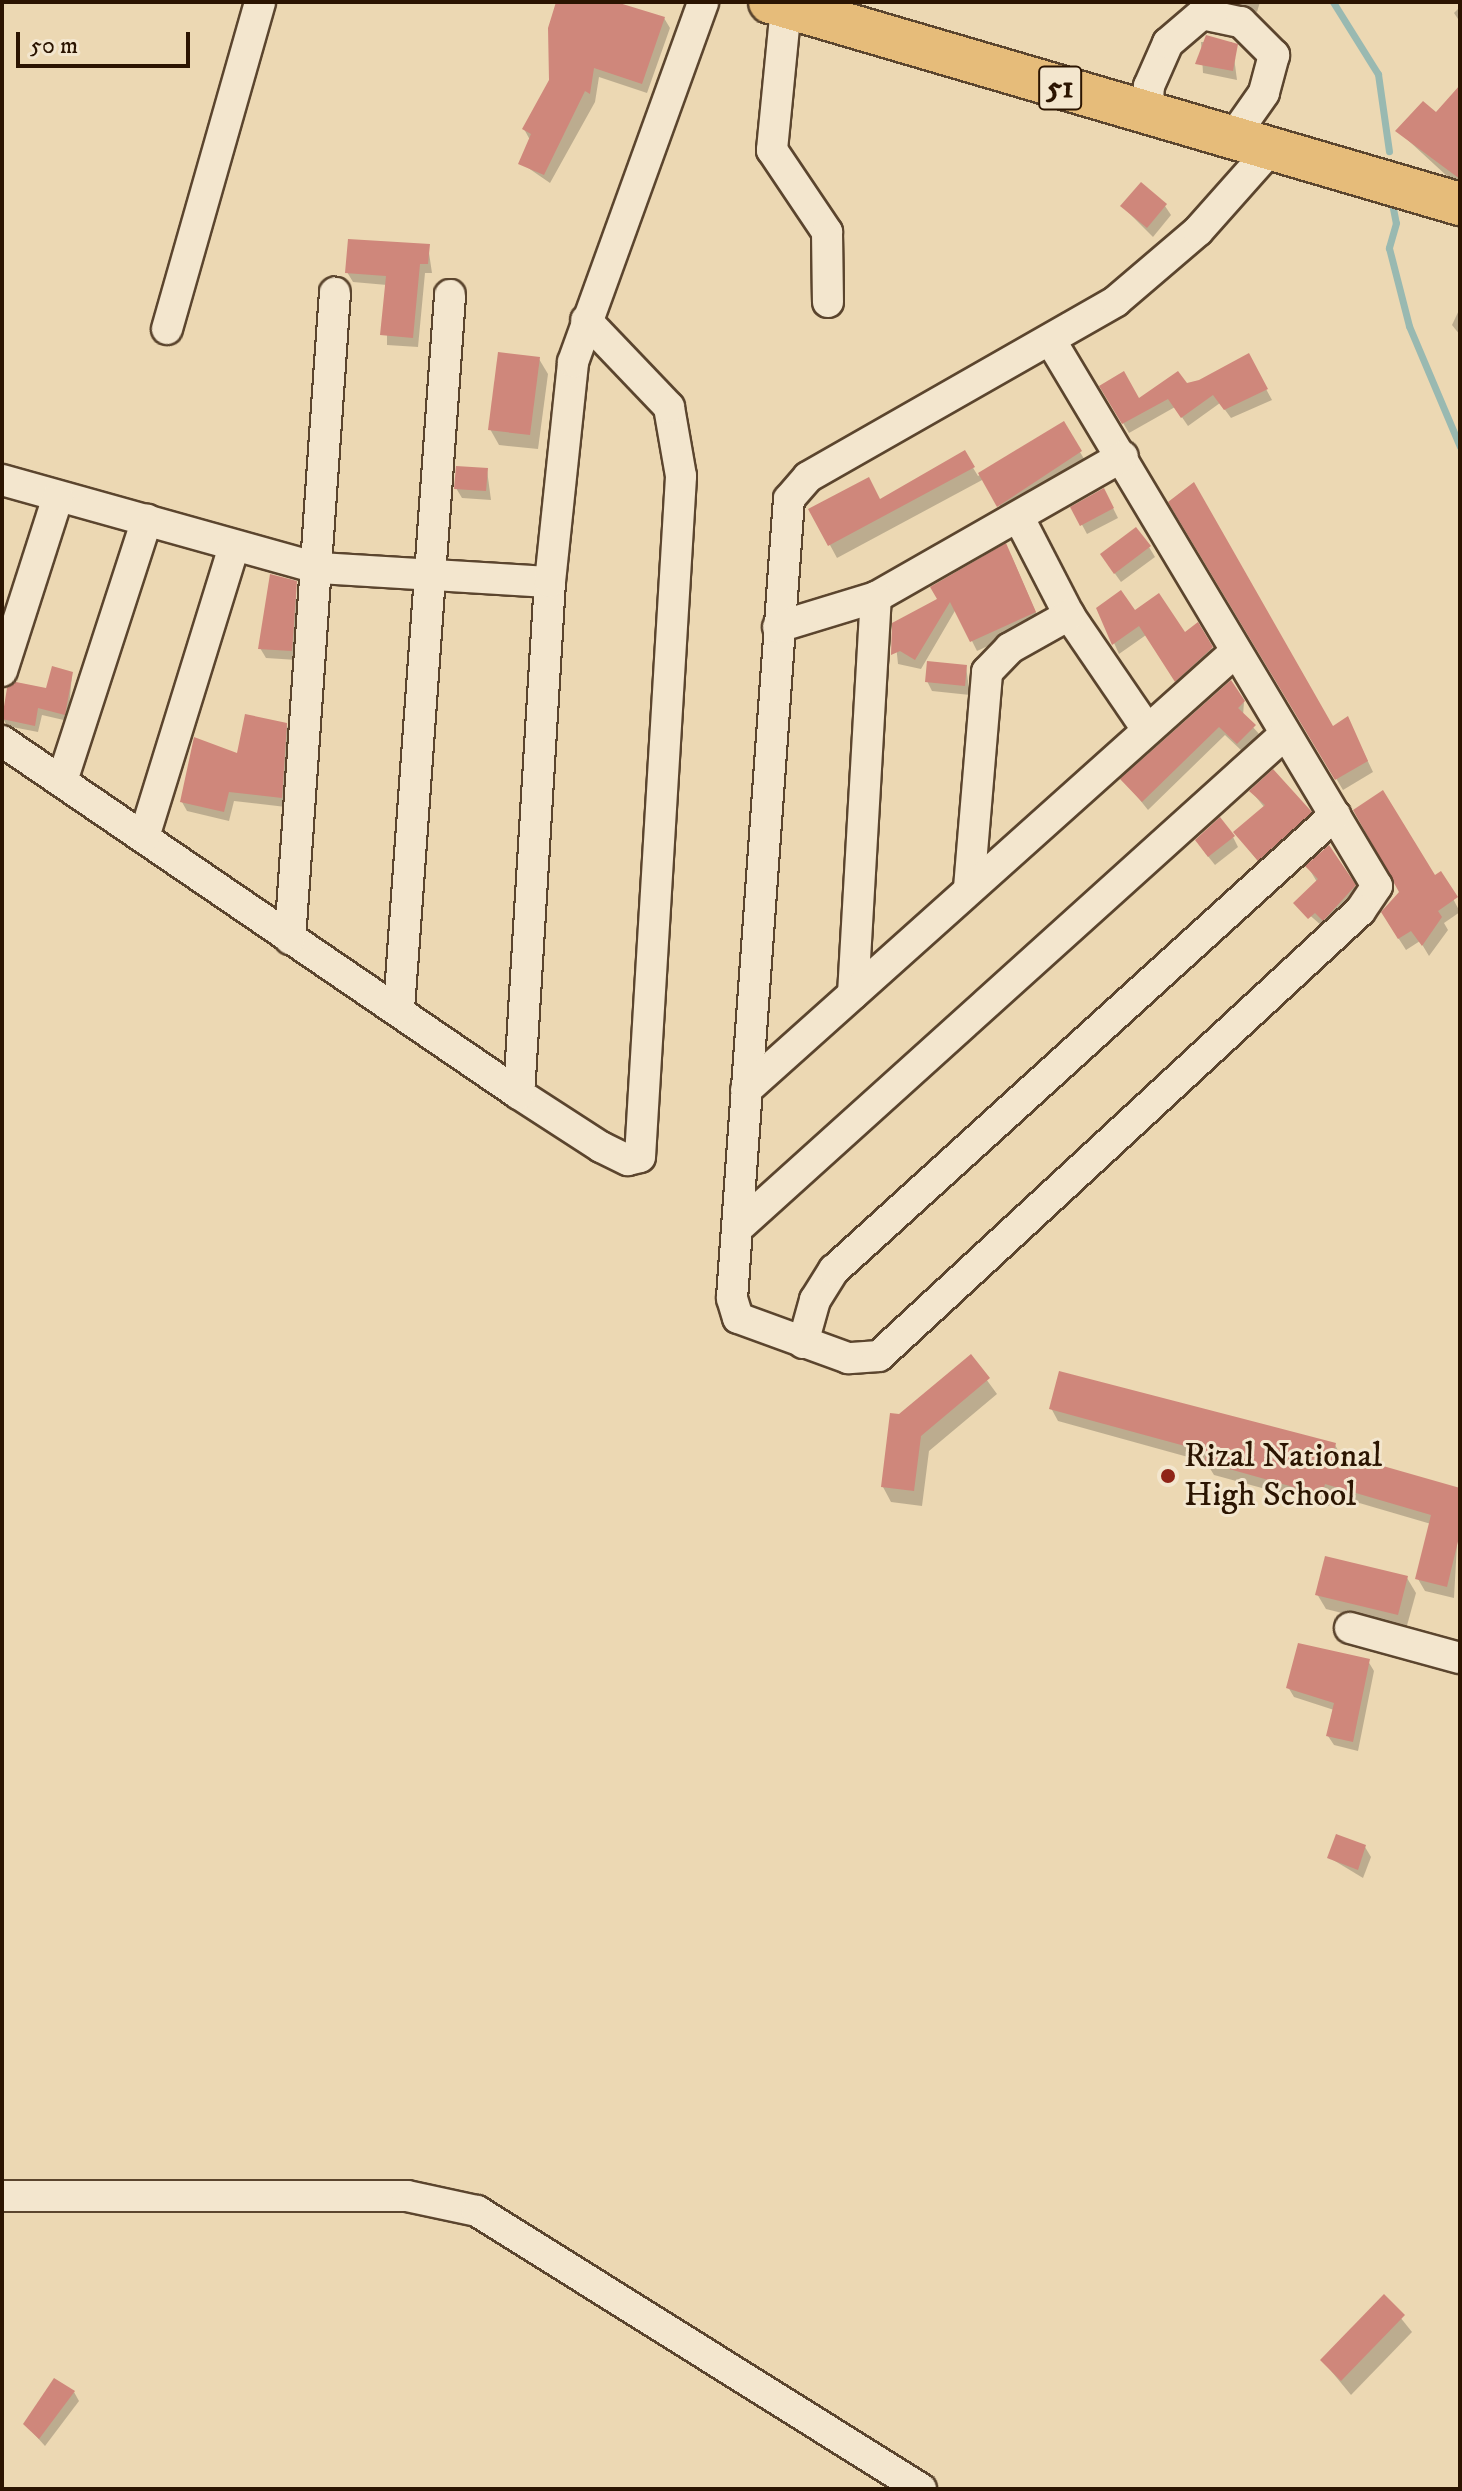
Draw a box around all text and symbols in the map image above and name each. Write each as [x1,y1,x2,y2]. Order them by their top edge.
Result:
scale bar [20,16,194,66]
text: 50 m [30,31,78,61]
road number: 51 [1038,60,1082,116]
place label: Rizal National High School [1184,1436,1382,1516]
marker: Rizal National High School [1159,1467,1177,1485]

